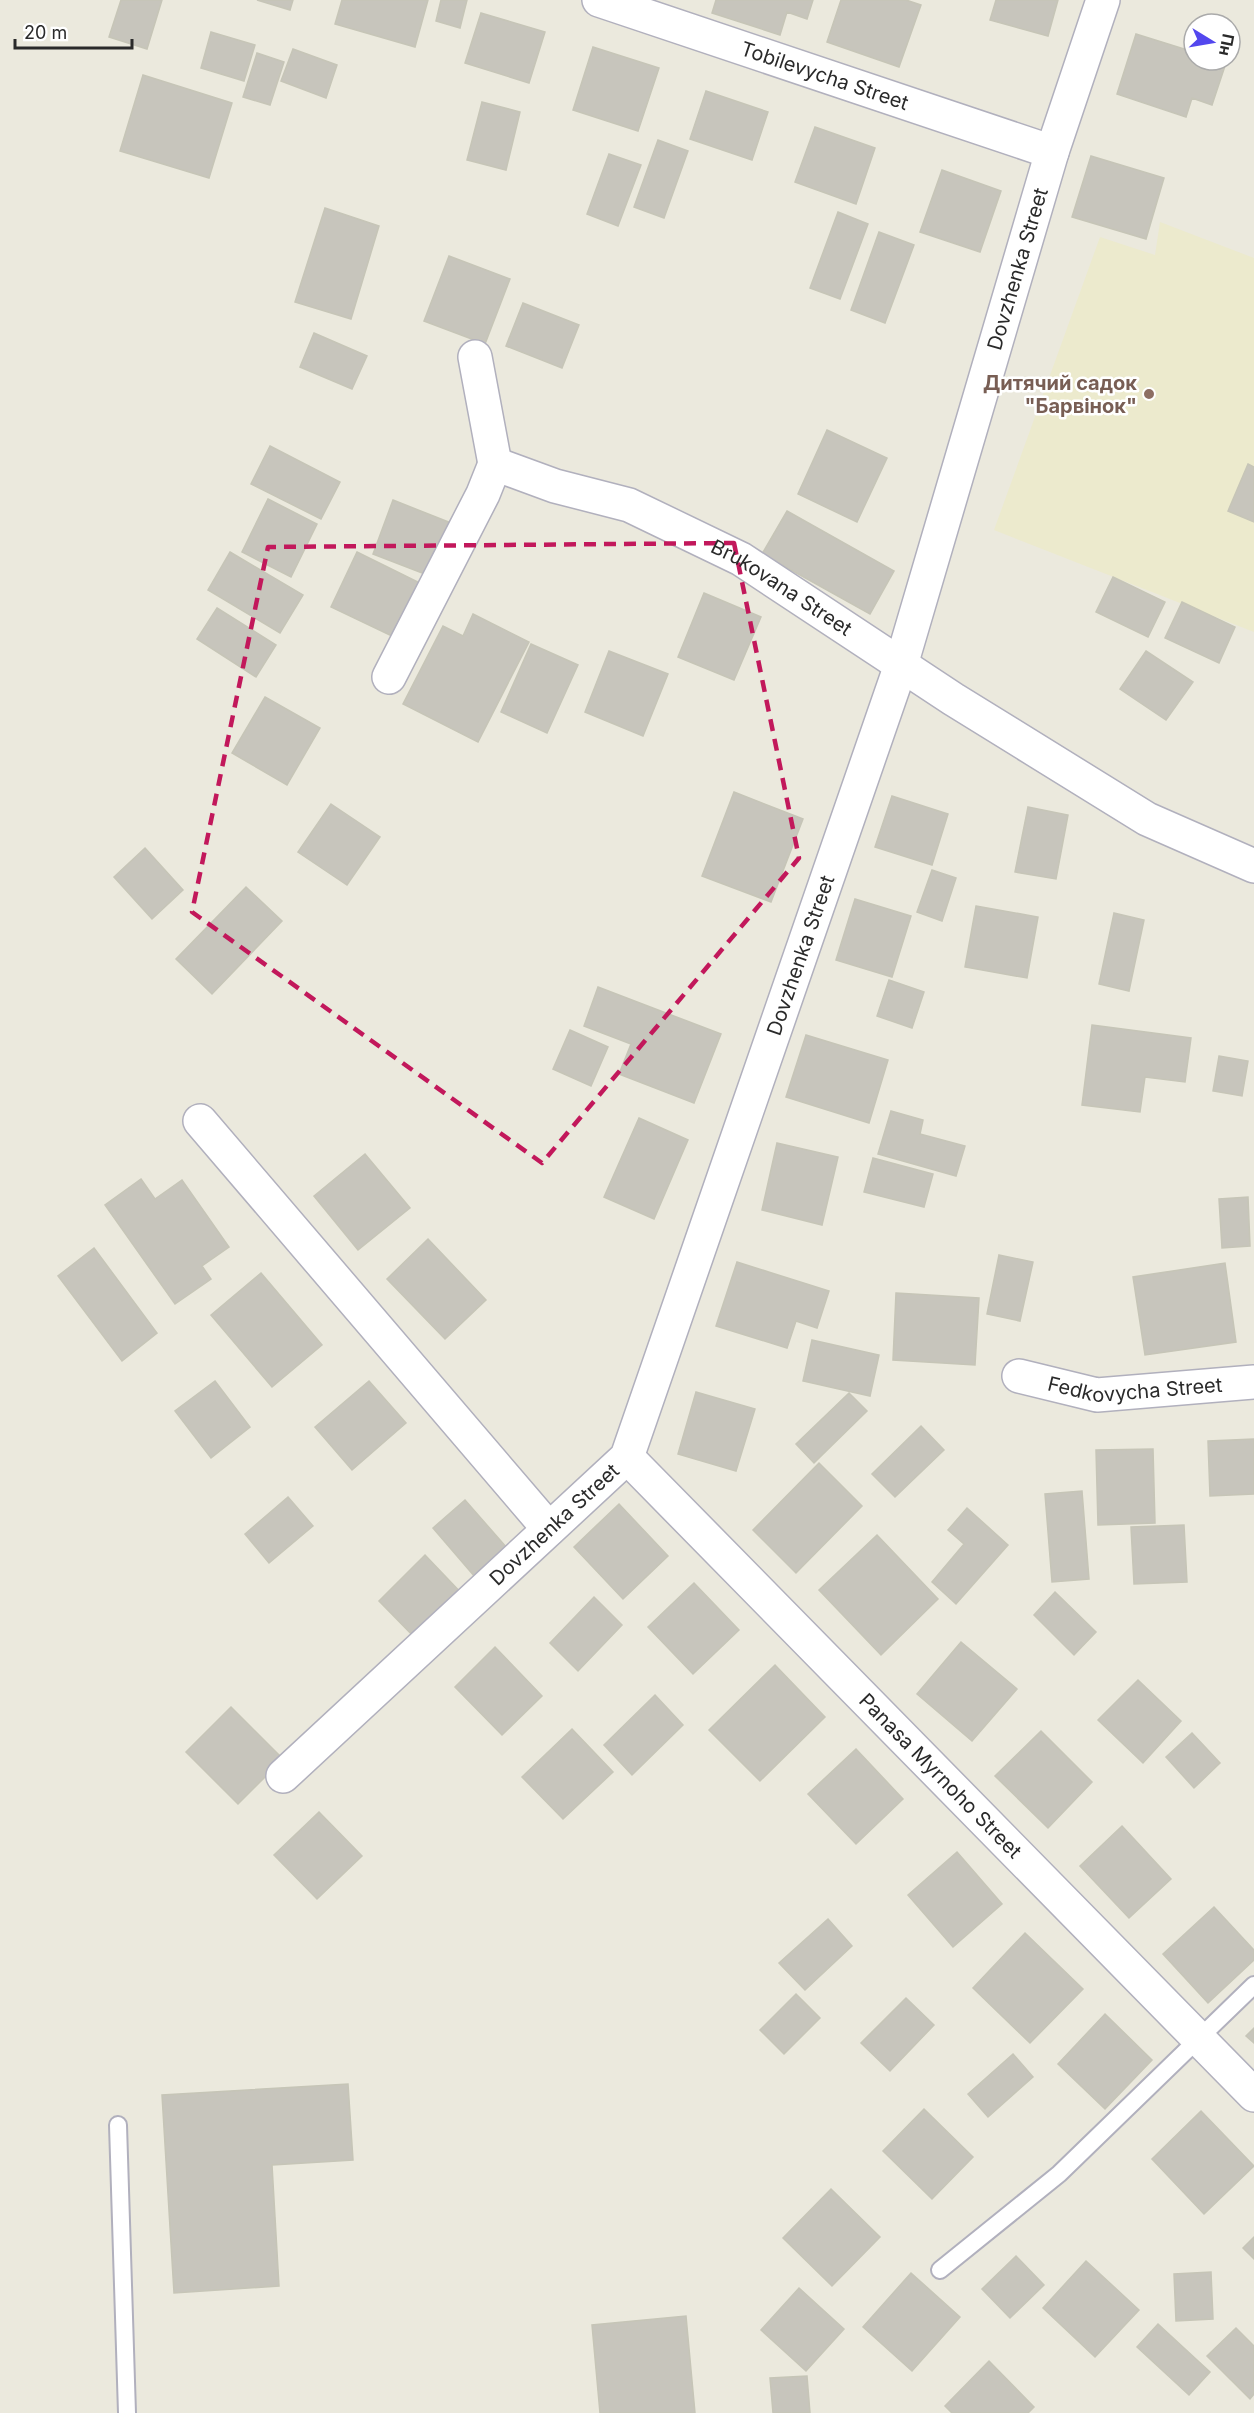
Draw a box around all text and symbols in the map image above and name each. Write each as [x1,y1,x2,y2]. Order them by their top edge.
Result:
scale bar [15,12,132,50]
north arrow [1182,12,1242,72]
text: 20 m [24,22,67,43]
text: Пн [1215,32,1239,58]
street label: Tobilevycha Street [738,36,912,115]
street label: Dovzhenka Street [982,185,1053,353]
place label: Дитячий садок "Барвінок" [983,371,1137,418]
marker: Дитячий садок "Барвінок" [1142,387,1156,401]
street label: Brukovana Street [707,534,857,641]
street label: Dovzhenka Street [762,872,840,1039]
street label: Fedkovycha Street [1045,1371,1224,1407]
street label: Dovzhenka Street [485,1458,624,1590]
street label: Panasa Myrnoho Street [854,1688,1027,1864]

